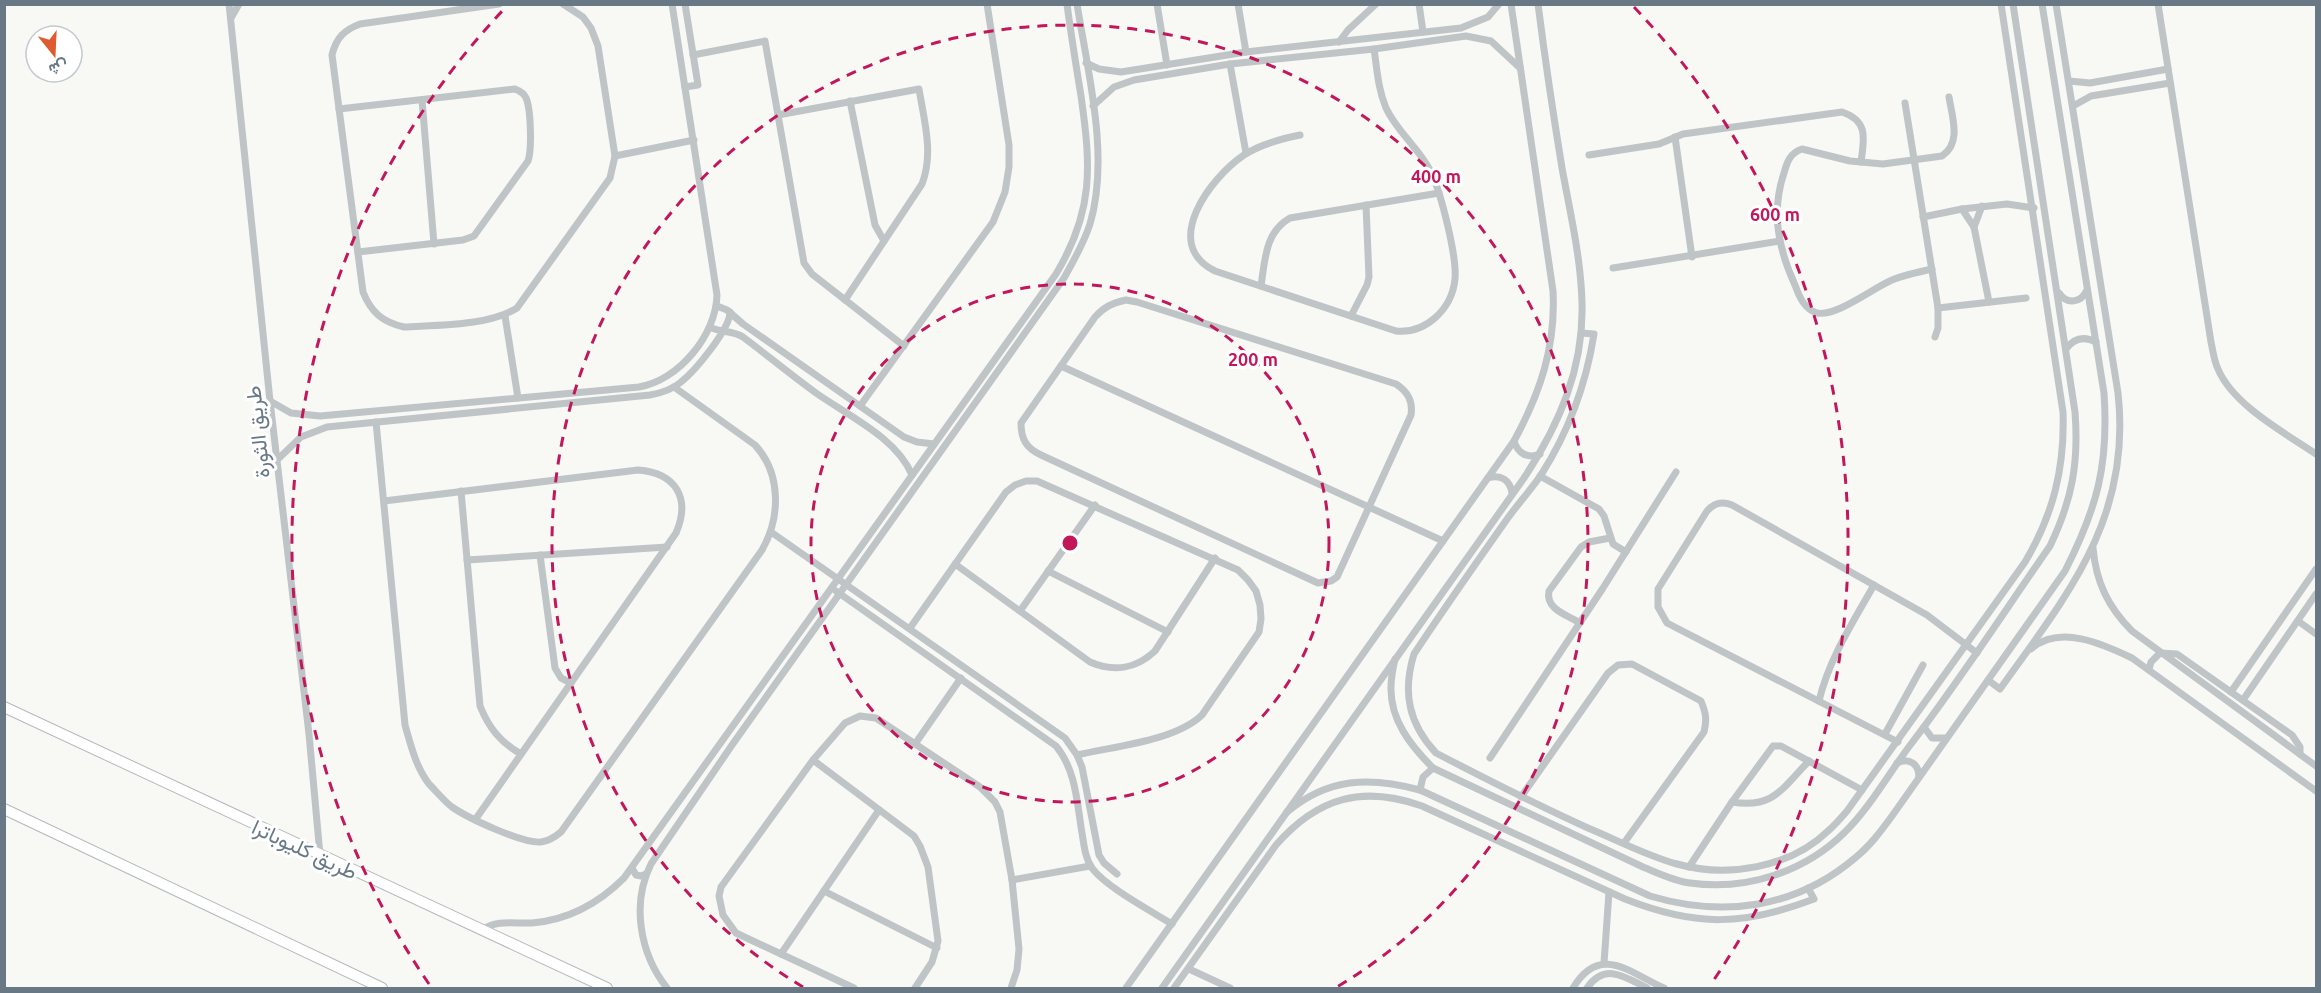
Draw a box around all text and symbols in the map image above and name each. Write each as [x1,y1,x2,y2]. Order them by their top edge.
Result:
north arrow [24,24,84,84]
text: ش [46,56,71,80]
text: 400 m [1411,166,1461,186]
text: 600 m [1750,204,1800,224]
text: 200 m [1228,349,1278,369]
street label: طريق الثورة [240,385,276,479]
centre of rings [1060,533,1080,553]
street label: طريق كليوباترا [248,814,361,886]

